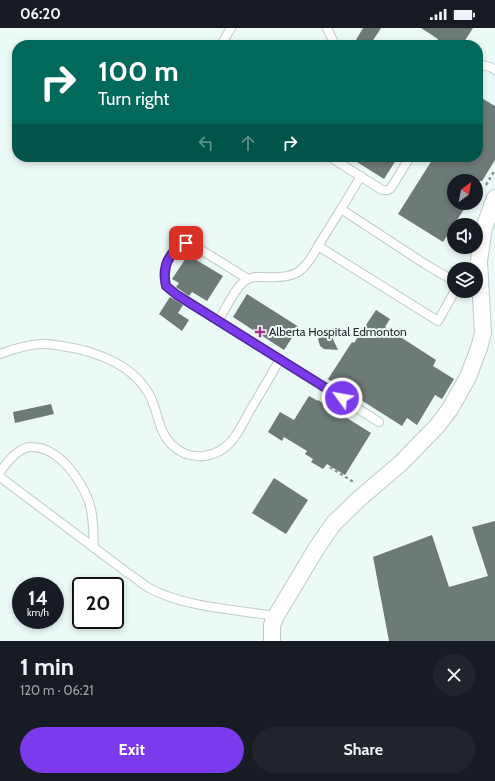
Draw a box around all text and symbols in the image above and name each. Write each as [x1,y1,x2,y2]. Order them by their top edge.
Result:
text: 06:20 [20,5,61,23]
text: 100 m [98,54,179,88]
icon: right [32,56,84,108]
text: Turn right [98,88,169,110]
icon: left [195,132,217,154]
icon: ahead [237,132,259,154]
icon: right [279,132,301,154]
north arrow [447,174,483,210]
map controls [447,174,483,298]
button: sound [447,218,483,254]
pin [169,226,203,260]
icon: arrive [175,232,197,254]
button: layers [447,262,483,298]
place label: Alberta Hospital Edmonton [269,324,407,339]
marker: Alberta Hospital Edmonton [254,326,266,338]
position arrow [321,377,363,419]
speed limit sign: 20 [72,577,124,629]
text: 14 [28,586,48,610]
text: km/h [27,606,49,619]
text: 1 min [20,652,74,681]
button: close [433,654,475,696]
text: 120 m · 06:21 [20,682,94,698]
button: Exit [20,727,244,773]
button: Share [252,727,475,773]

